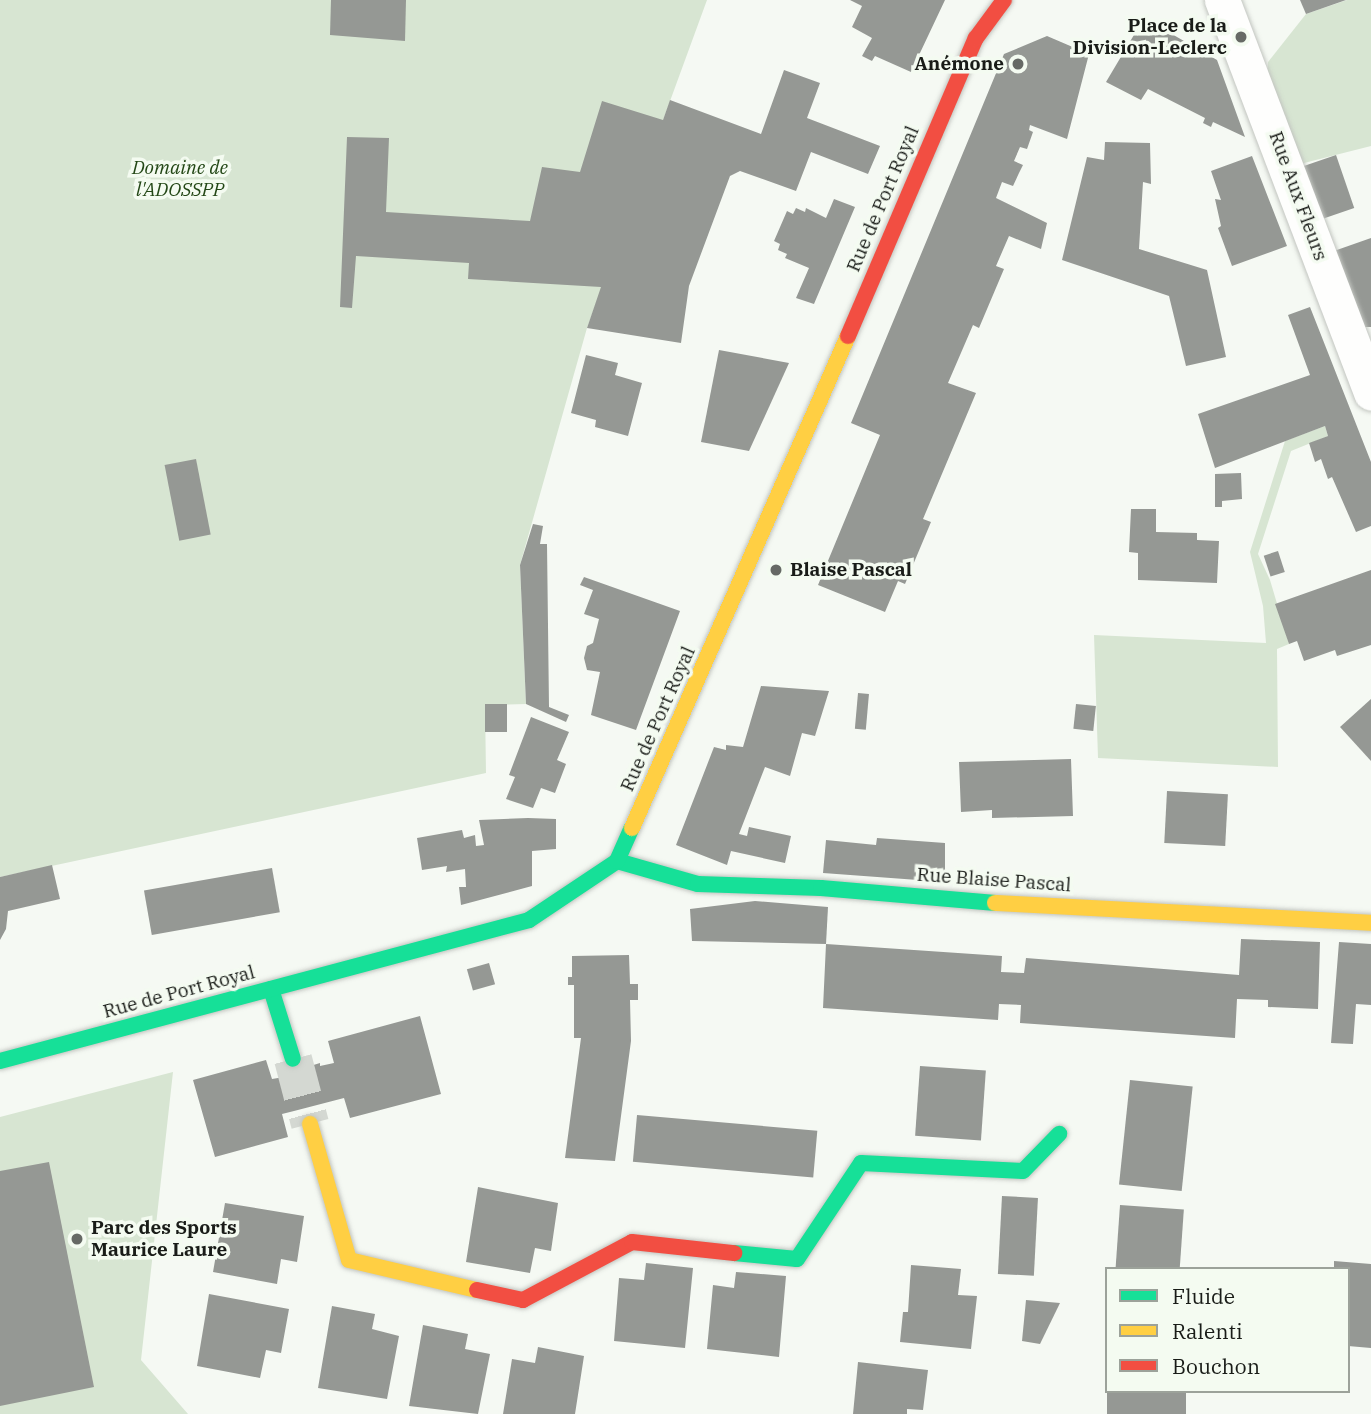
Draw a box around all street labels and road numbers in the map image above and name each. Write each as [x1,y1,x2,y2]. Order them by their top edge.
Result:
street label: Rue de Port Royal [842,123,924,275]
street label: Rue Aux Fleurs [1264,128,1332,264]
street label: Rue de Port Royal [616,643,700,795]
street label: Rue Blaise Pascal [916,863,1072,897]
street label: Rue de Port Royal [101,961,257,1023]

